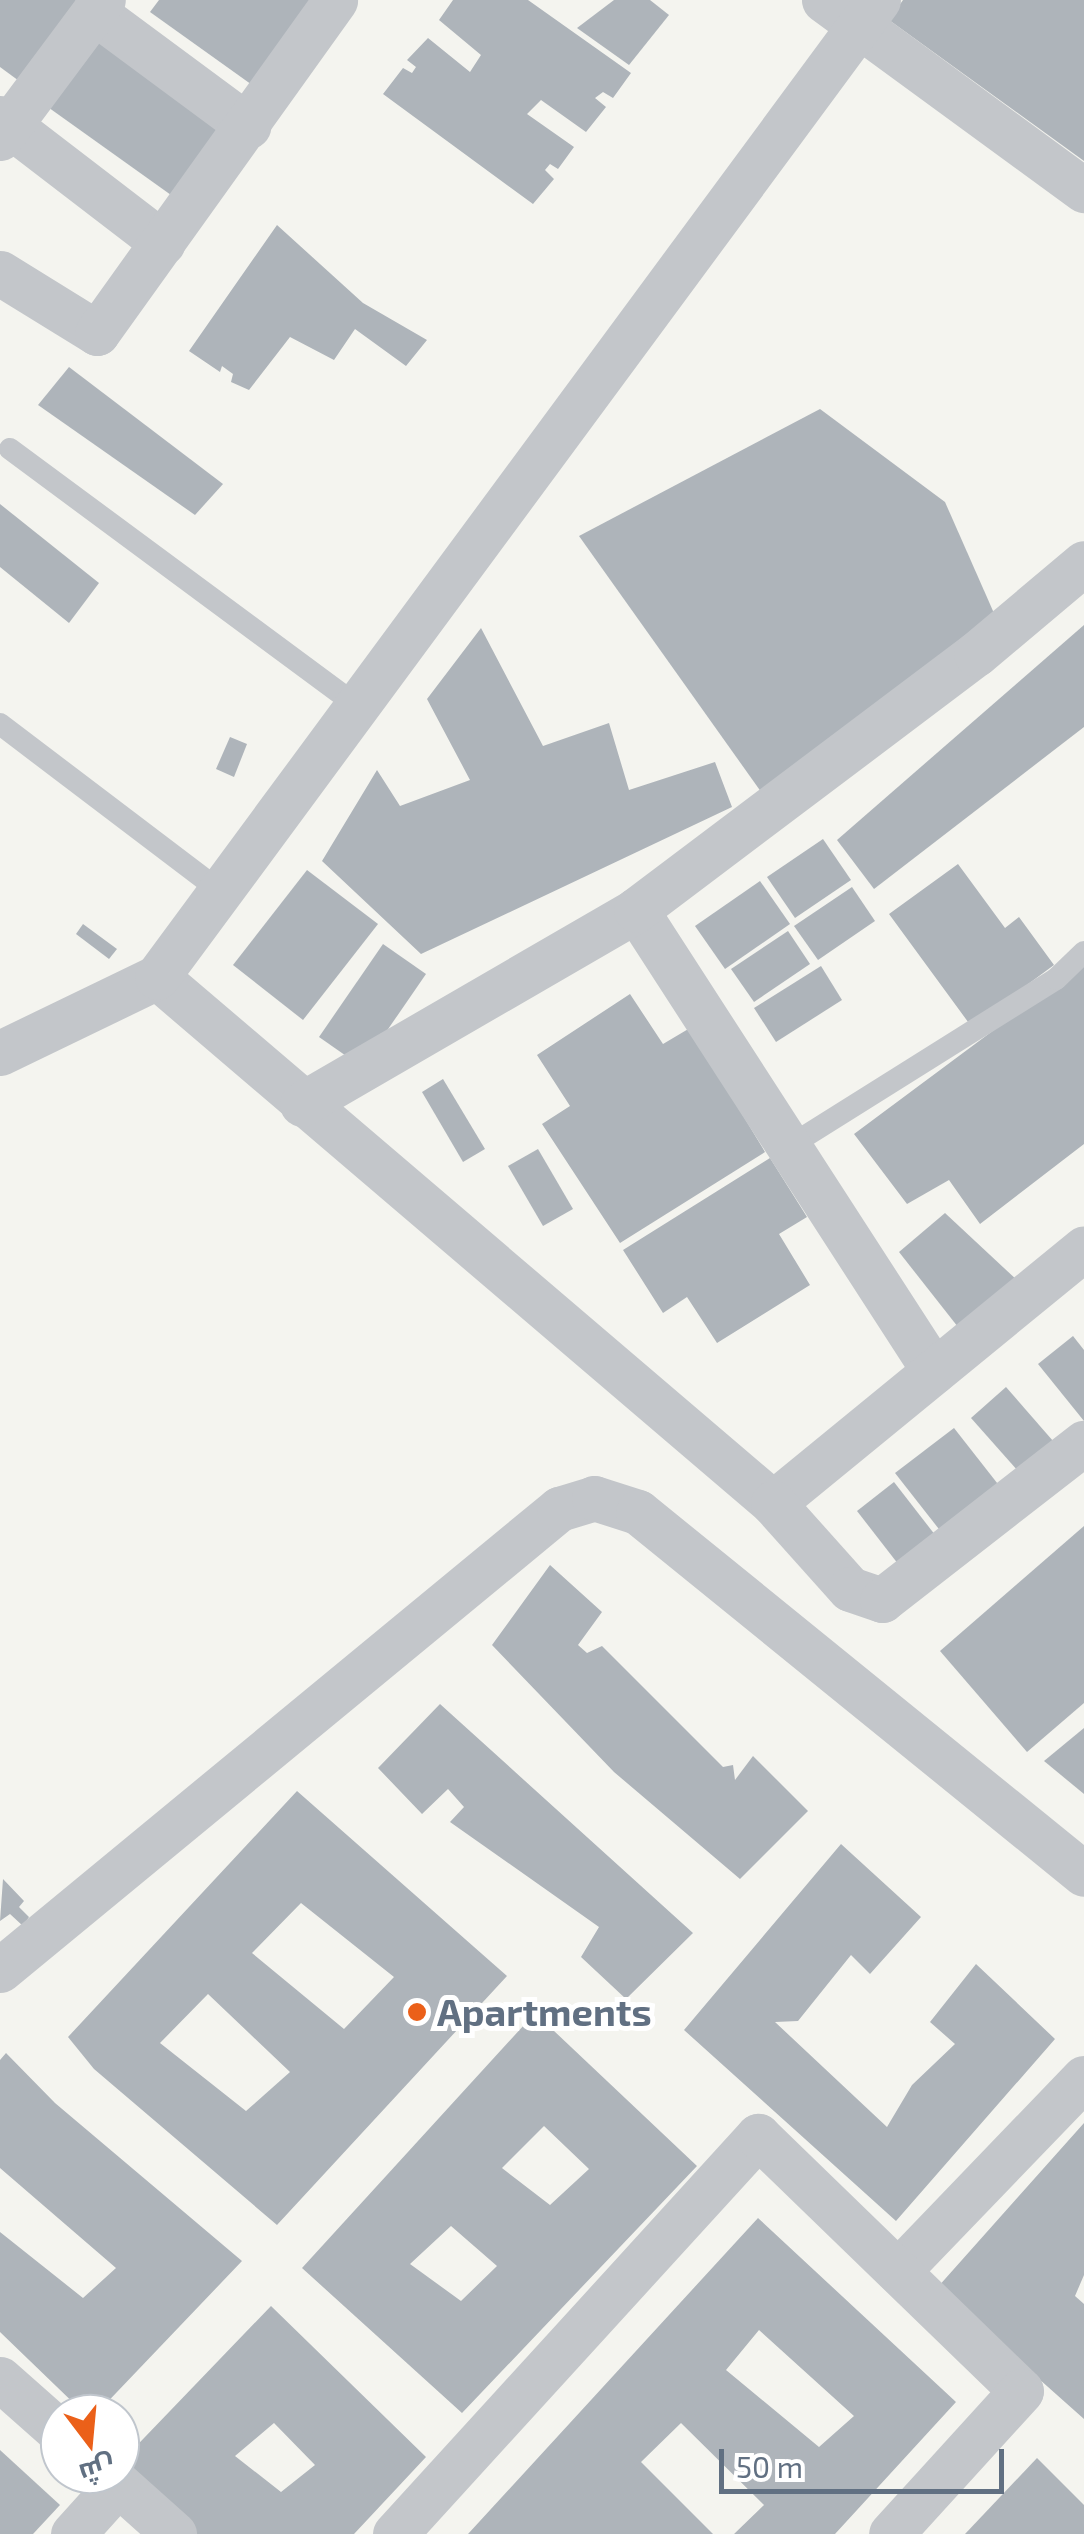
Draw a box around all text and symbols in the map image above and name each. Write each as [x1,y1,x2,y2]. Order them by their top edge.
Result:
place label: Apartments [437,1989,652,2035]
marker: Apartments [406,2001,428,2023]
north arrow [40,2394,140,2494]
scale bar [724,2429,1009,2491]
text: 50 m [736,2448,803,2484]
text: ش [76,2450,120,2492]

